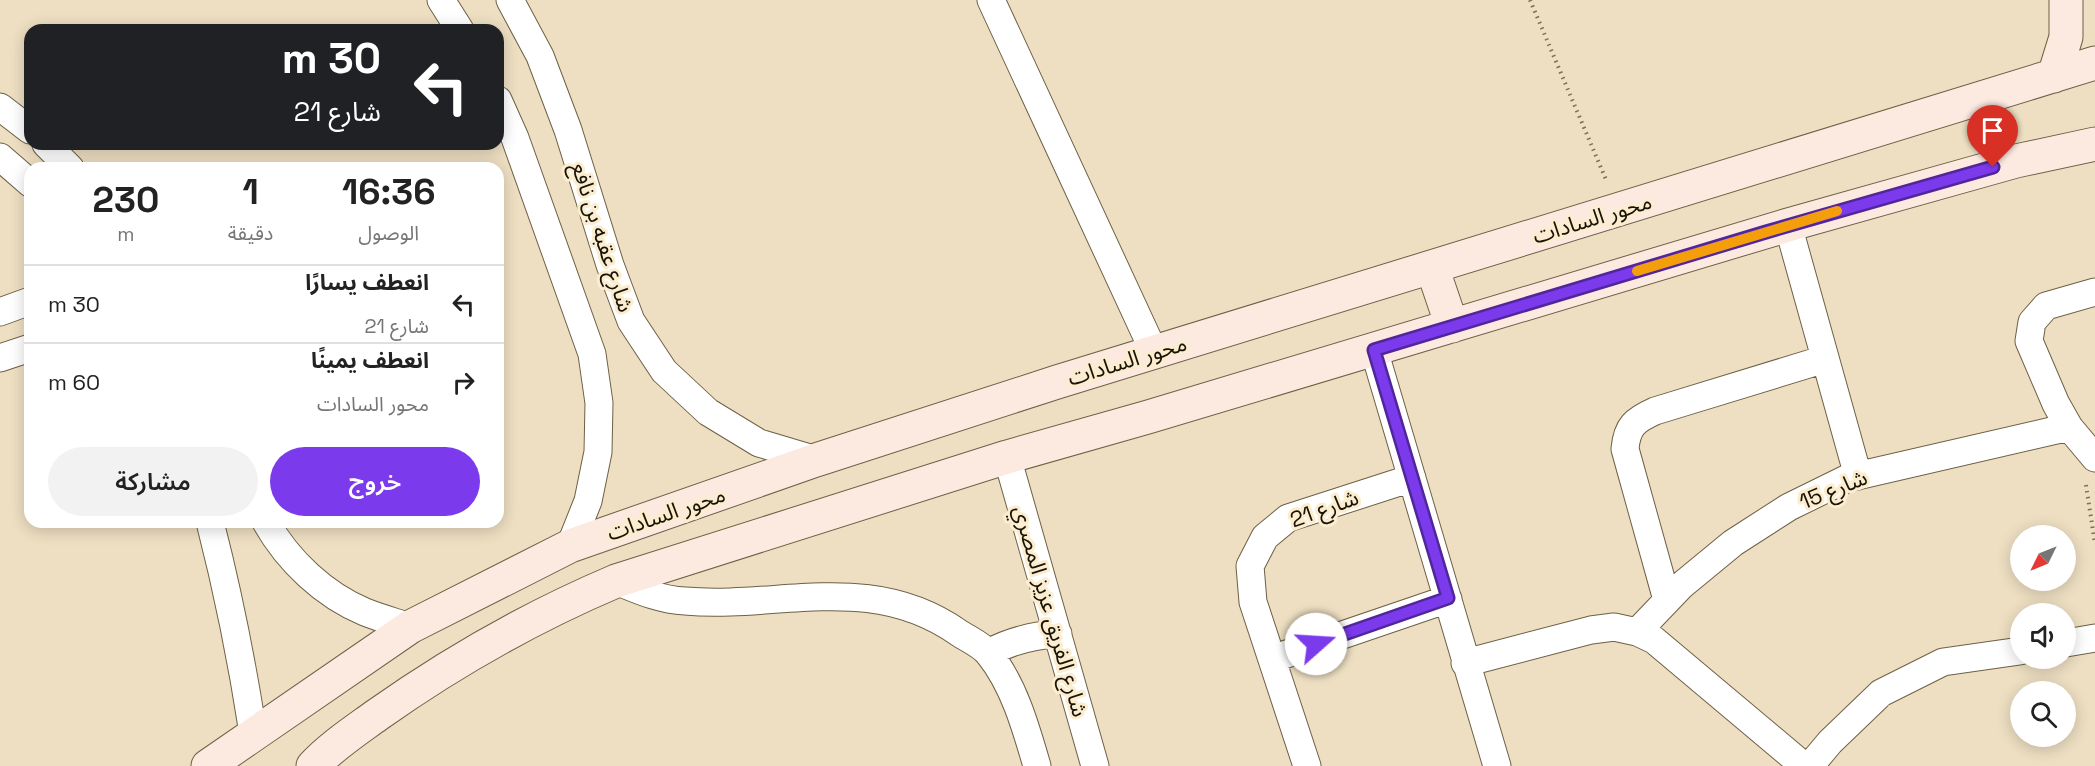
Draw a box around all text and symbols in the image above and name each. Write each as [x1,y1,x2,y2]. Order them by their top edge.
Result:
text: 30 m [282,32,381,85]
icon: left [402,48,480,126]
text: شارع 21 [294,94,381,129]
pin [1967,105,2018,167]
icon: arrive [1976,114,2009,147]
street label: شارع عقبه بن نافع [563,159,640,316]
text: 1 [242,169,259,215]
text: 16:36 [342,169,435,215]
text: 230 [93,177,159,223]
street label: محور السادات [1529,187,1655,249]
text: دقيقة [228,220,273,246]
text: الوصول [358,220,419,246]
text: m [117,221,135,247]
text: انعطف يسارًا [305,268,429,296]
icon: left [447,288,480,321]
text: 30 m [48,290,100,318]
text: شارع 21 [364,313,429,339]
street label: محور السادات [1064,329,1190,391]
text: انعطف يمينًا [311,346,429,374]
icon: right [447,366,480,399]
text: 60 m [48,368,100,396]
text: محور السادات [317,391,429,417]
button: مشاركة [48,447,258,516]
button: خروج [270,447,480,516]
street label: شارع 15 [1795,463,1872,518]
street label: محور السادات [603,480,729,546]
street label: شارع 21 [1286,483,1363,536]
street label: شارع الفريق عزيز المصري [1004,502,1095,721]
north arrow [2010,525,2076,591]
map controls [2010,525,2076,747]
button: sound [2010,603,2076,669]
position arrow [1284,612,1348,676]
button: search [2010,681,2076,747]

